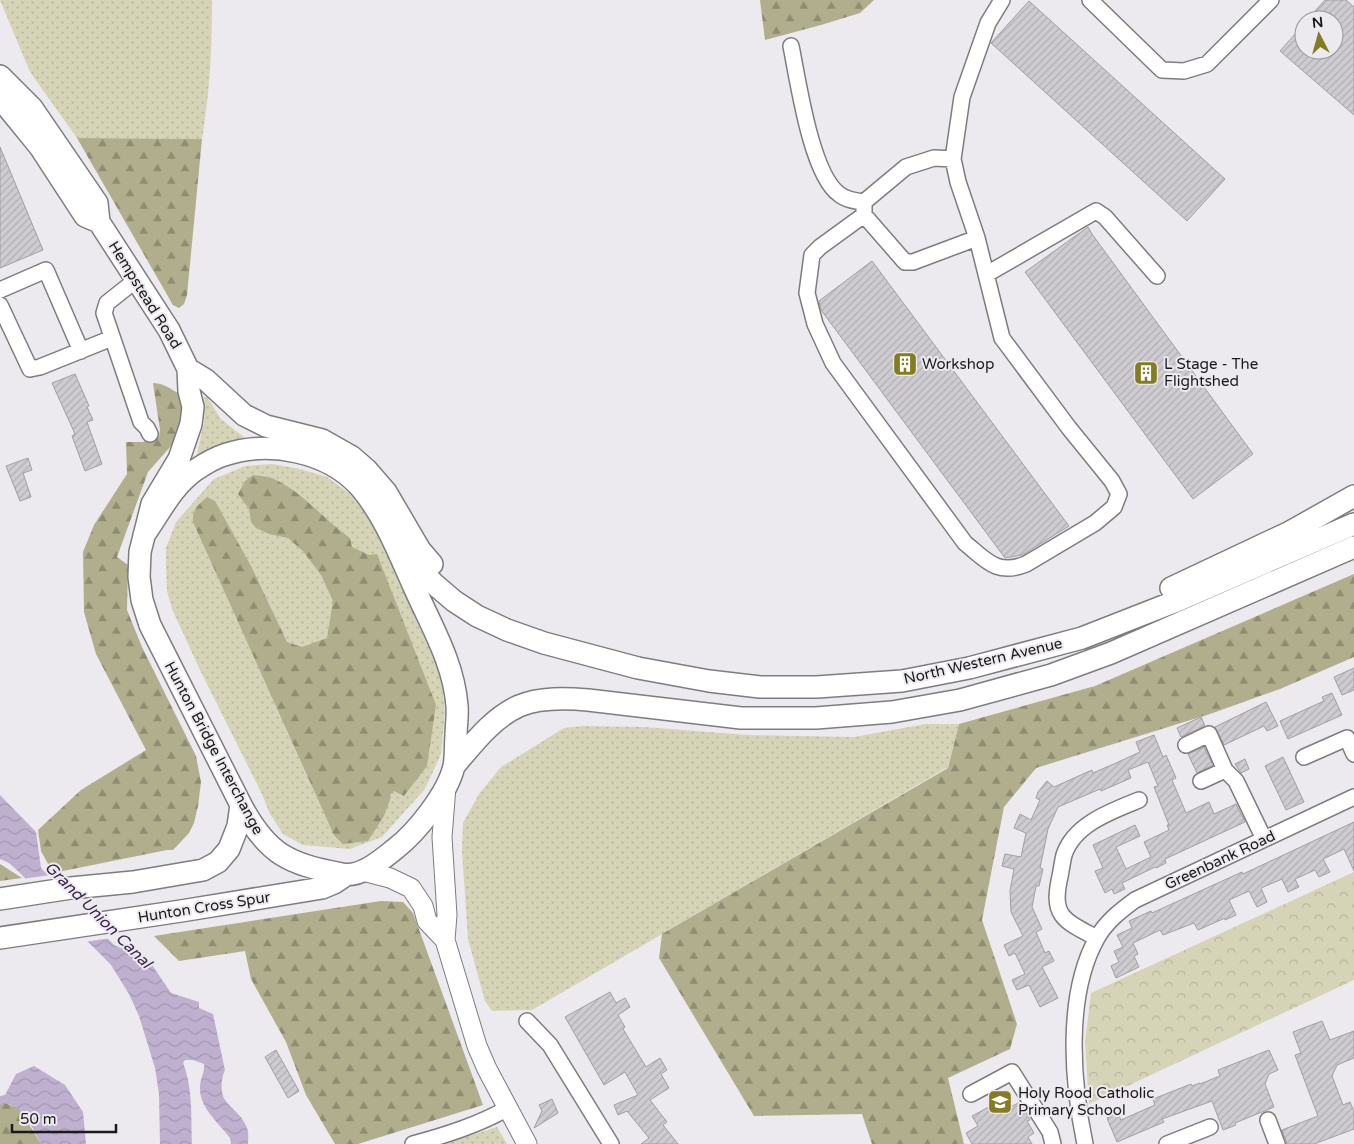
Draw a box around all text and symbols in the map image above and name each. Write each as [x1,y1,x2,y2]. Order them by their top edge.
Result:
north arrow [1294,10,1344,60]
text: N [1311,14,1324,32]
street label: Hempstead Road [105,238,185,352]
building icon: Workshop [892,351,918,377]
place label: Workshop [922,355,994,373]
place label: L Stage - The Flightshed [1164,355,1258,390]
building icon: L Stage - The Flightshed [1133,360,1159,386]
street label: North Western Avenue [902,634,1064,688]
street label: Hunton Bridge Interchange [161,658,267,838]
street label: Greenbank Road [1162,827,1278,893]
water label: Grand Union Canal [40,857,157,974]
street label: Hunton Cross Spur [137,888,272,926]
place label: Holy Rood Catholic Primary School [1018,1084,1154,1119]
school or university icon: Holy Rood Catholic Primary School [987,1089,1013,1115]
scale bar [12,1102,116,1134]
text: 50 m [20,1110,57,1128]

